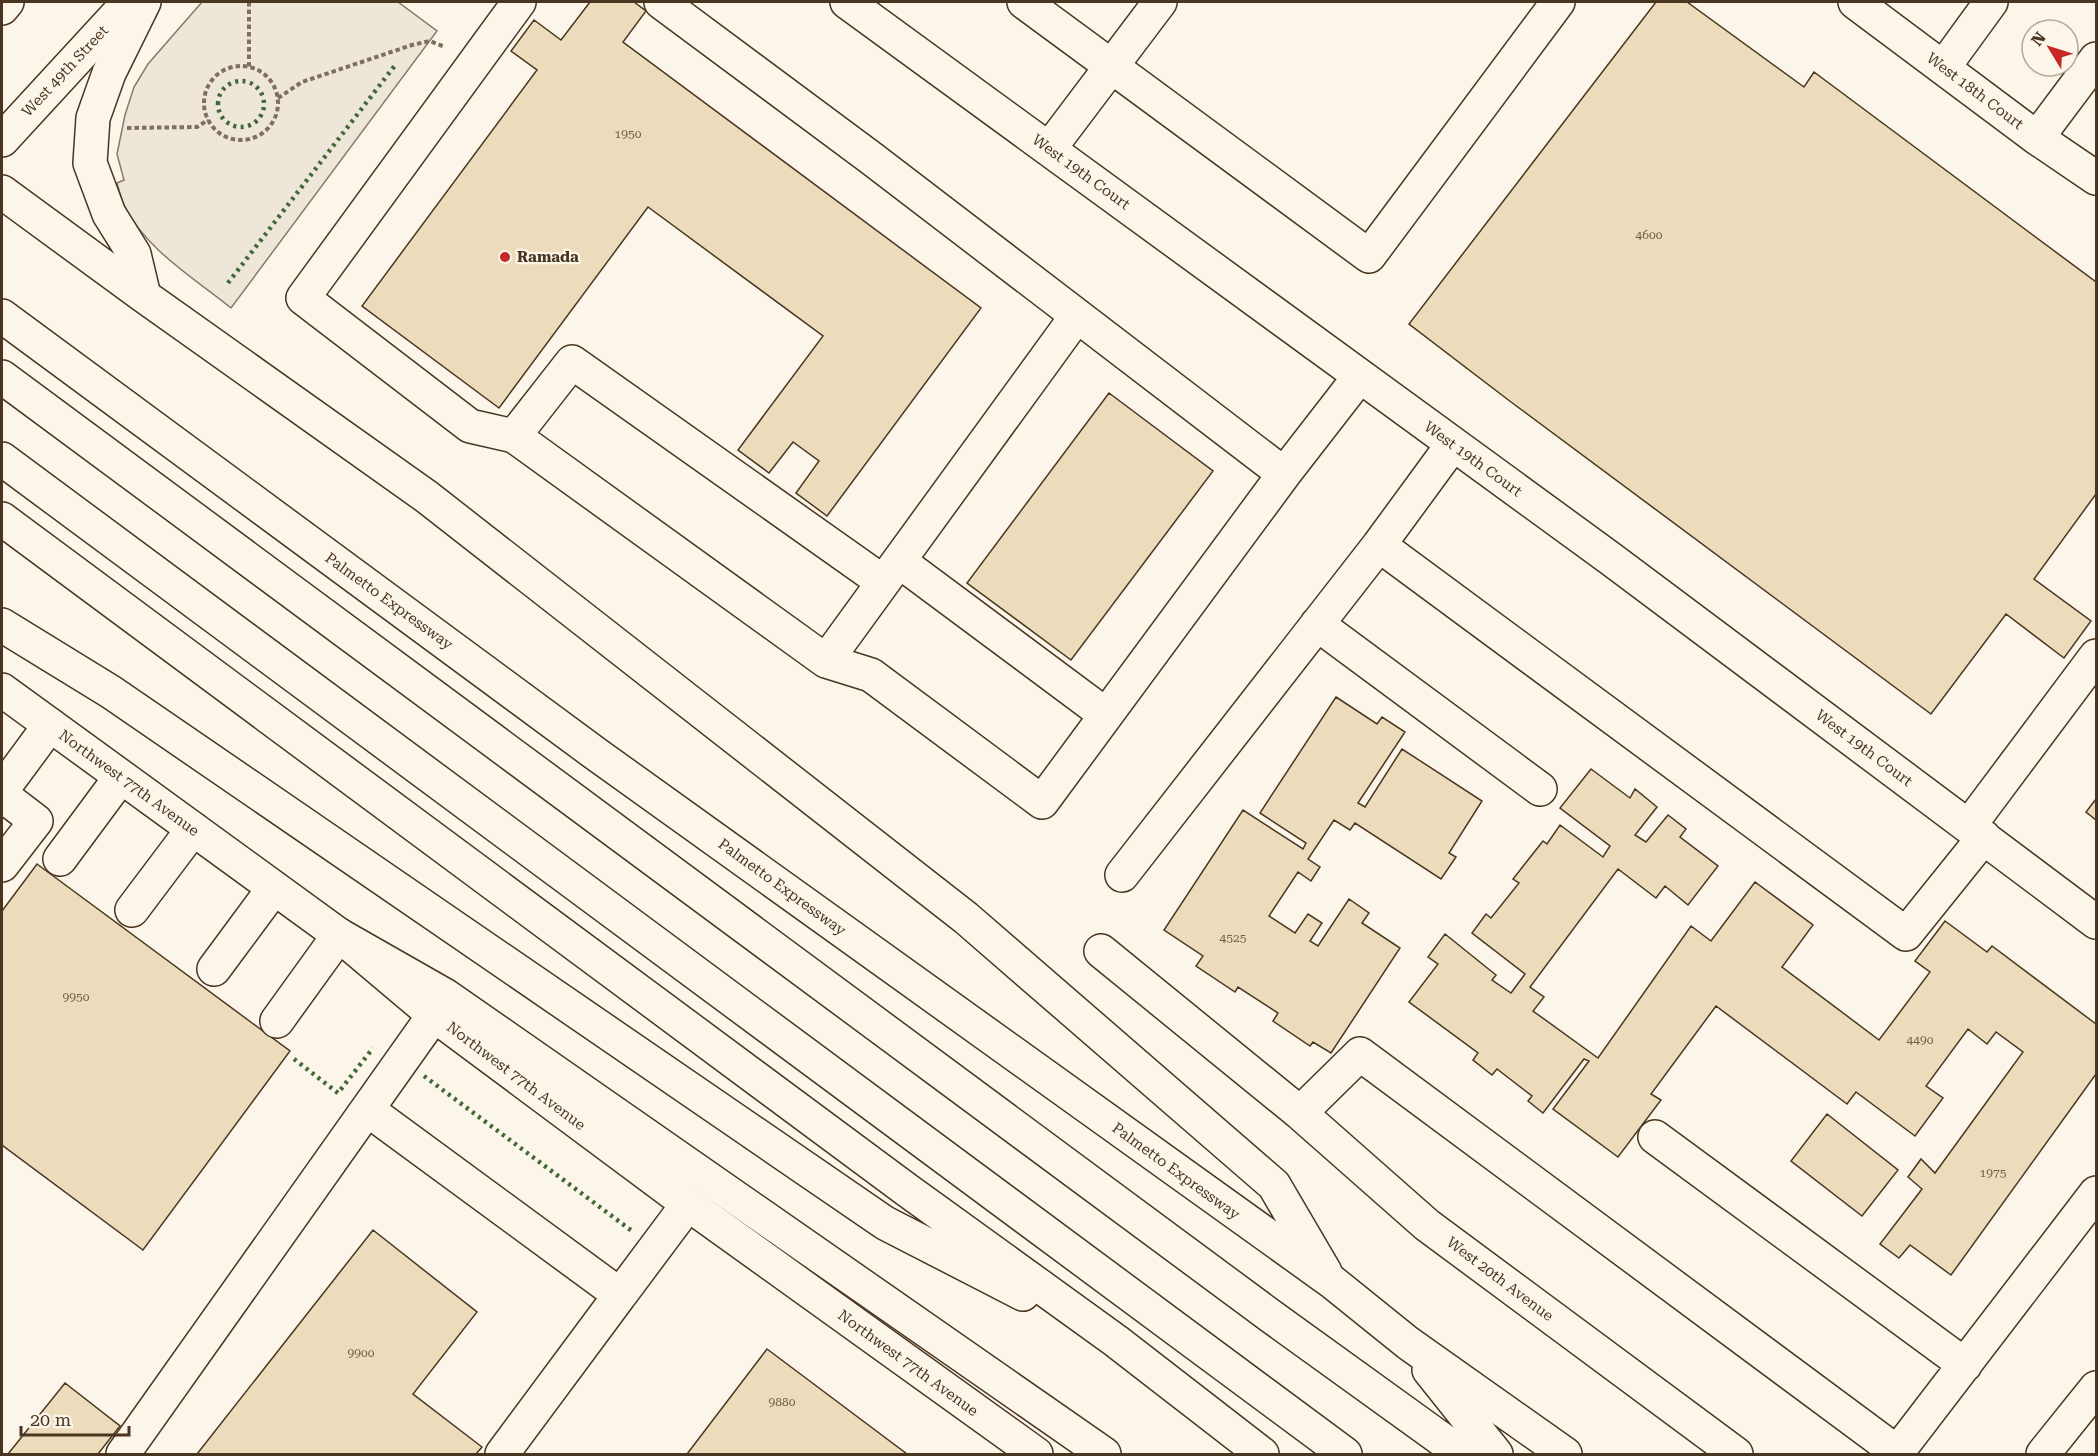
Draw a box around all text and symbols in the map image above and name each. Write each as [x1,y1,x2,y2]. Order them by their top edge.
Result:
north arrow [2020,18,2080,78]
street label: West 49th Street [18,21,112,120]
text: N [2027,28,2050,50]
street label: West 18th Court [1923,49,2027,134]
house number: 1950 [615,127,642,141]
street label: West 19th Court [1029,130,1134,214]
house number: 4600 [1636,228,1663,242]
place label: Ramada [517,248,579,266]
marker: Ramada [498,250,512,264]
street label: West 19th Court [1421,417,1526,501]
street label: Palmetto Expressway [322,549,456,653]
street label: West 19th Court [1812,706,1916,791]
street label: Northwest 77th Avenue [55,726,203,840]
street label: Palmetto Expressway [715,835,849,939]
house number: 4525 [1220,931,1247,945]
house number: 9950 [63,990,90,1004]
street label: Northwest 77th Avenue [443,1018,589,1134]
house number: 4490 [1907,1033,1934,1047]
street label: Palmetto Expressway [1109,1119,1243,1223]
house number: 1975 [1980,1166,2007,1180]
street label: West 20th Avenue [1443,1233,1557,1325]
street label: Northwest 77th Avenue [834,1306,982,1420]
house number: 9900 [348,1346,375,1360]
house number: 9880 [769,1395,796,1409]
scale bar [21,1399,129,1437]
text: 20 m [30,1409,71,1430]

